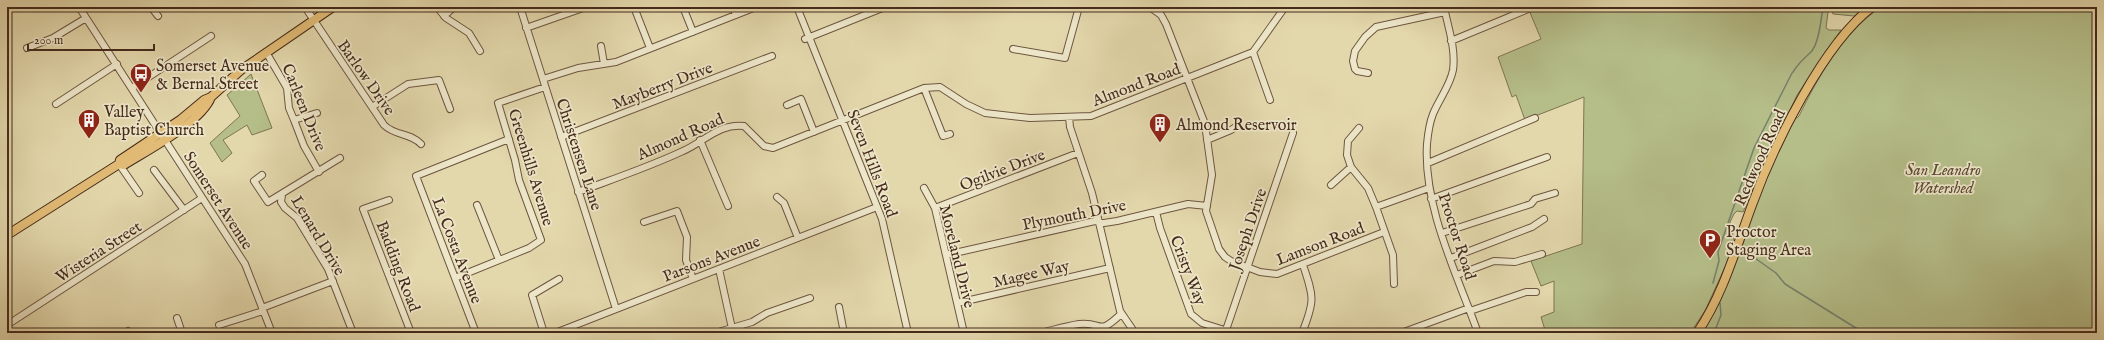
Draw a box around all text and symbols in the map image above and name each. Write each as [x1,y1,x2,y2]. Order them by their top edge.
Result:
scale bar [28,26,154,52]
text: 200 m [34,33,63,48]
street label: Barlow Drive [332,37,399,120]
place label: Somerset Avenue & Bernal Street [156,57,269,95]
street label: Mayberry Drive [610,59,716,115]
street label: Almond Road [1089,60,1184,112]
bus stop icon: Somerset Avenue & Bernal Street [128,61,154,94]
street label: Carleen Drive [277,61,330,154]
street label: Christensen Lane [551,96,606,213]
place label: Valley Baptist Church [103,103,204,141]
street label: Redwood Road [1731,106,1791,209]
building icon: Valley Baptist Church [76,107,102,140]
street label: Greenhills Avenue [503,107,557,229]
street label: Seven Hills Road [841,107,901,221]
street label: Almond Road [633,110,728,166]
building icon: Almond Reservoir [1147,111,1173,144]
place label: Almond Reservoir [1175,116,1297,136]
street label: Ogilvie Drive [957,145,1048,196]
street label: Somerset Avenue [178,148,257,254]
park label: San Leandro Watershed [1905,161,1981,199]
street label: Joseph Drive [1225,186,1272,275]
street label: Proctor Road [1433,191,1480,283]
street label: Lenard Drive [286,193,349,280]
street label: La Costa Avenue [427,195,486,307]
street label: Plymouth Drive [1021,196,1128,236]
street label: Moreland Drive [934,203,979,310]
street label: Wisteria Street [52,217,146,288]
street label: Badding Road [371,218,424,315]
street label: Lamson Road [1274,219,1368,271]
place label: Proctor Staging Area [1726,223,1811,261]
parking icon: Proctor Staging Area [1697,227,1723,260]
street label: Parsons Avenue [660,232,763,288]
street label: Cristy Way [1165,233,1210,308]
street label: Magee Way [991,256,1072,293]

